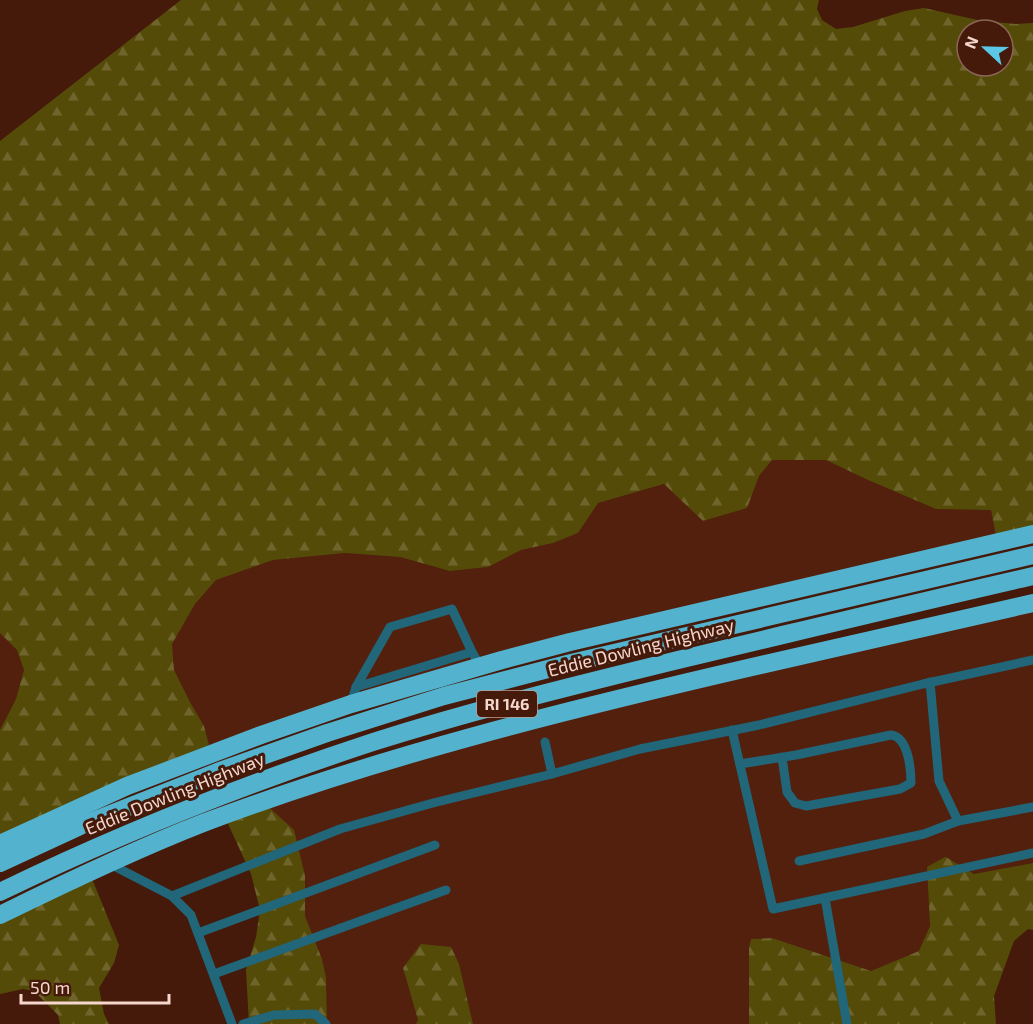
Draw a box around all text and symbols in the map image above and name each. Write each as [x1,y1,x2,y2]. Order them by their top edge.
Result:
north arrow [955,18,1015,78]
text: N [960,33,982,51]
street label: Eddie Dowling Highway [545,613,737,681]
road number: RI 146 [477,691,537,717]
street label: Eddie Dowling Highway [82,747,268,839]
scale bar [21,967,170,1005]
text: 50 m [30,976,70,998]

